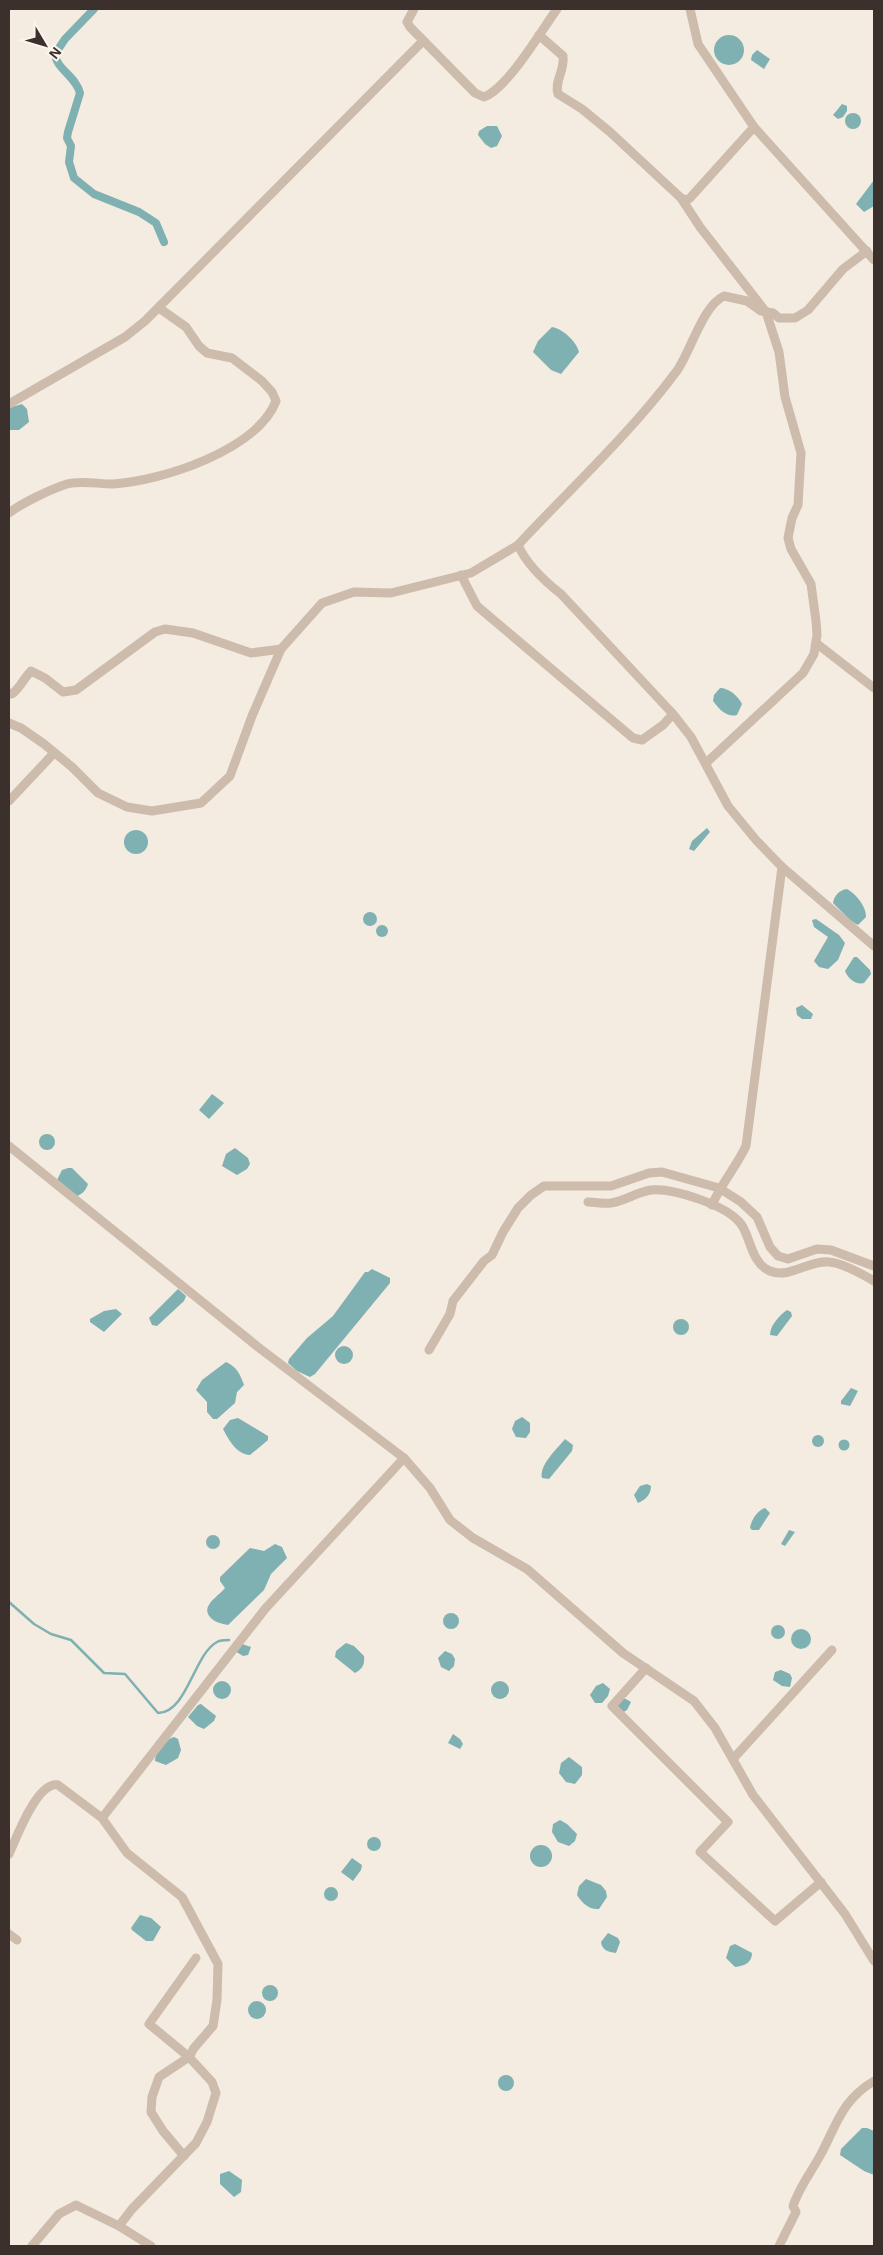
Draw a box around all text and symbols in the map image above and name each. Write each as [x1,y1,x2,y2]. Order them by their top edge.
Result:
north arrow [20,20,70,70]
text: N [46,44,65,62]

